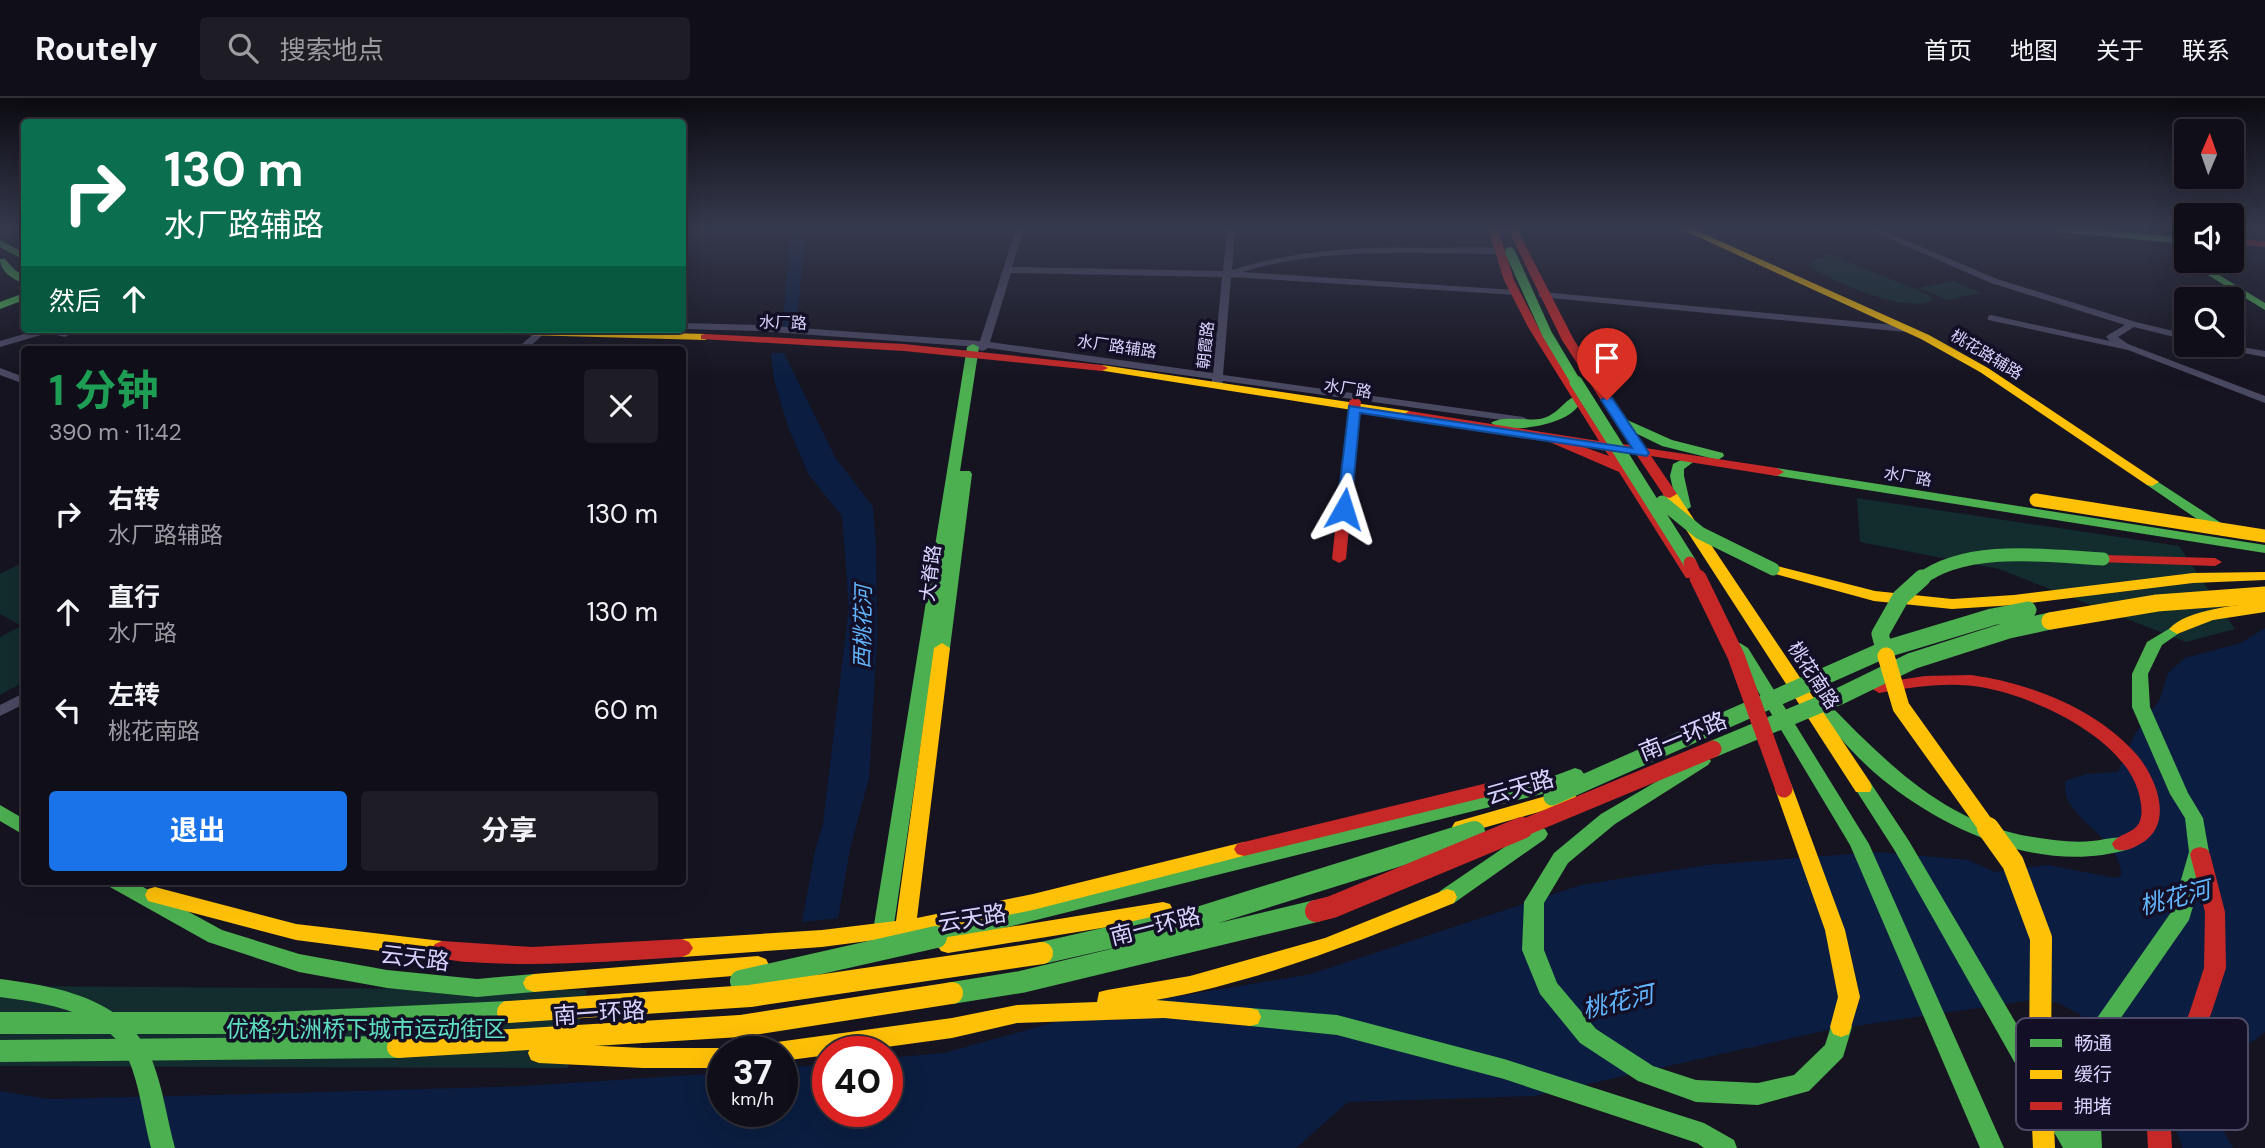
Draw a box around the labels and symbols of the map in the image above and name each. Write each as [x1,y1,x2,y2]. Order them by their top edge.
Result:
north arrow [2174,119,2244,189]
street label: 水厂路 [759,311,807,334]
street label: 朝霞路 [1193,320,1218,370]
street label: 桃花路辅路 [1947,325,2026,384]
pin [1577,328,1637,400]
street label: 水厂路辅路 [1076,331,1158,362]
street label: 水厂路 [1323,374,1373,403]
street label: 水厂路 [1883,462,1933,491]
position arrow [1307,472,1381,546]
street label: 大脊路 [915,543,946,603]
water label: 西桃花河 [848,581,878,669]
street label: 桃花南路 [1782,637,1845,714]
street label: 南一环路 [1635,705,1731,767]
street label: 云天路 [1483,763,1557,811]
water label: 桃花河 [2136,873,2217,921]
street label: 云天路 [936,898,1008,938]
street label: 南一环路 [1107,900,1203,952]
street label: 云天路 [379,939,451,977]
water label: 桃花河 [1579,977,1660,1025]
street label: 南一环路 [552,995,646,1031]
park label: 优格·九洲桥下城市运动街区 [226,1014,506,1044]
legend [2016,1018,2248,1130]
text: 畅通 [2074,1031,2112,1056]
speed limit sign: 40 [812,1036,903,1127]
text: 缓行 [2074,1062,2112,1087]
text: 拥堵 [2074,1094,2112,1119]

